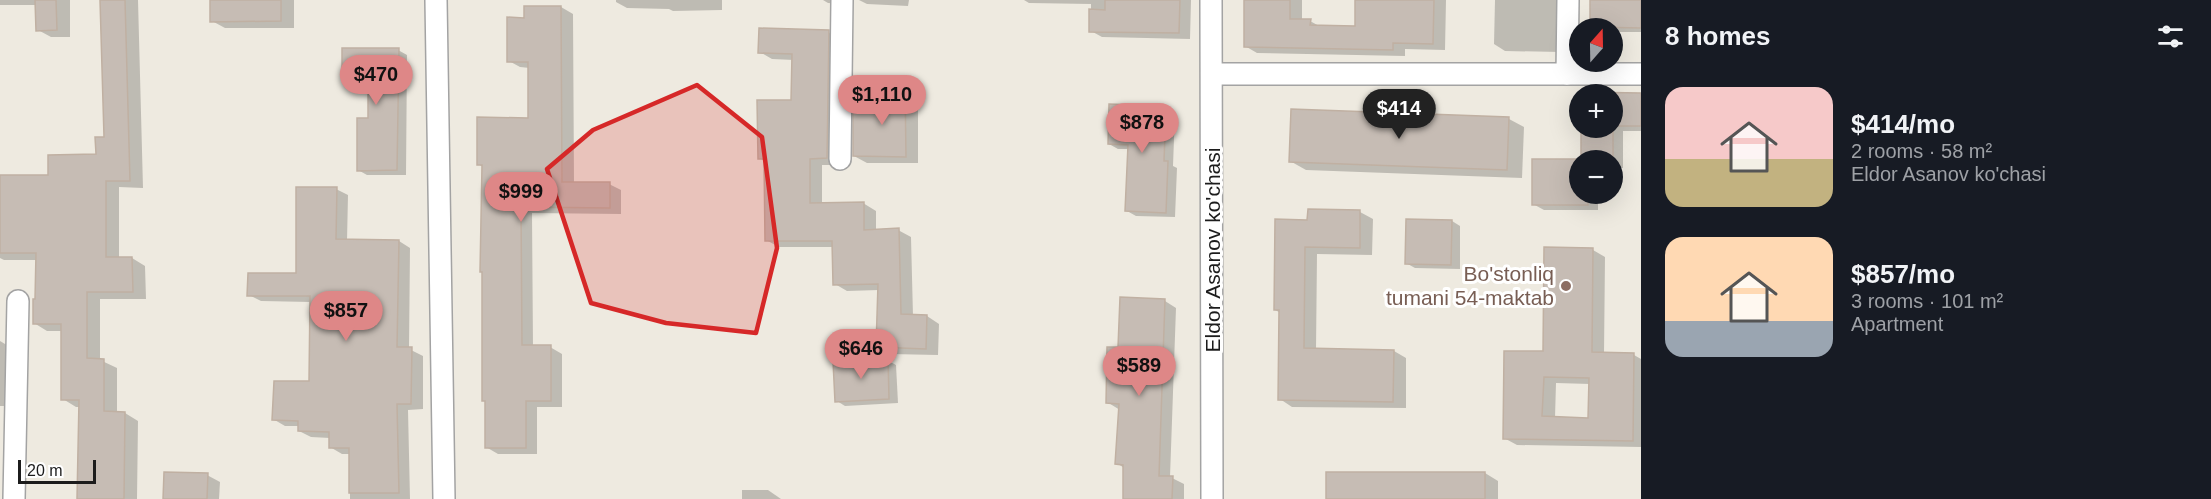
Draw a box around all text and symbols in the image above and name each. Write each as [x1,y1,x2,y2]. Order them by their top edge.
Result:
north arrow [1569,18,1623,72]
map controls [1569,18,1623,204]
icon: filters [2154,20,2187,53]
text: 8 homes [1665,21,1771,51]
pin: $470 [340,55,412,106]
text: $470 [354,63,398,85]
pin: $1,110 [833,75,931,126]
text: $1,110 [852,83,912,105]
button: + [1569,84,1623,138]
pin: $414 [1363,89,1435,140]
text: $414 [1377,97,1421,119]
pin: $878 [1106,103,1178,154]
text: $414/mo [1851,109,1955,139]
text: $878 [1120,111,1164,133]
icon: home [1713,111,1785,183]
text: 2 rooms · 58 m² [1851,140,1992,162]
street label: Eldor Asanov ko'chasi [1201,148,1224,352]
button: − [1569,150,1623,204]
text: Eldor Asanov ko'chasi [1851,163,2046,185]
pin: $999 [485,172,557,223]
text: $999 [499,180,543,202]
text: $857/mo [1851,259,1955,289]
icon: home [1713,261,1785,333]
place label: Bo'stonliq tumani 54-maktab [1386,262,1554,309]
marker: Bo'stonliq tumani 54-maktab [1559,279,1573,293]
text: 3 rooms · 101 m² [1851,290,2003,312]
pin: $857 [310,291,382,342]
text: $857 [324,299,368,321]
text: Apartment [1851,313,1943,335]
pin: $646 [825,329,897,380]
text: $646 [839,337,883,359]
pin: $589 [1103,346,1175,397]
text: $589 [1117,354,1161,376]
scale bar [18,457,96,484]
text: 20 m [27,462,63,479]

